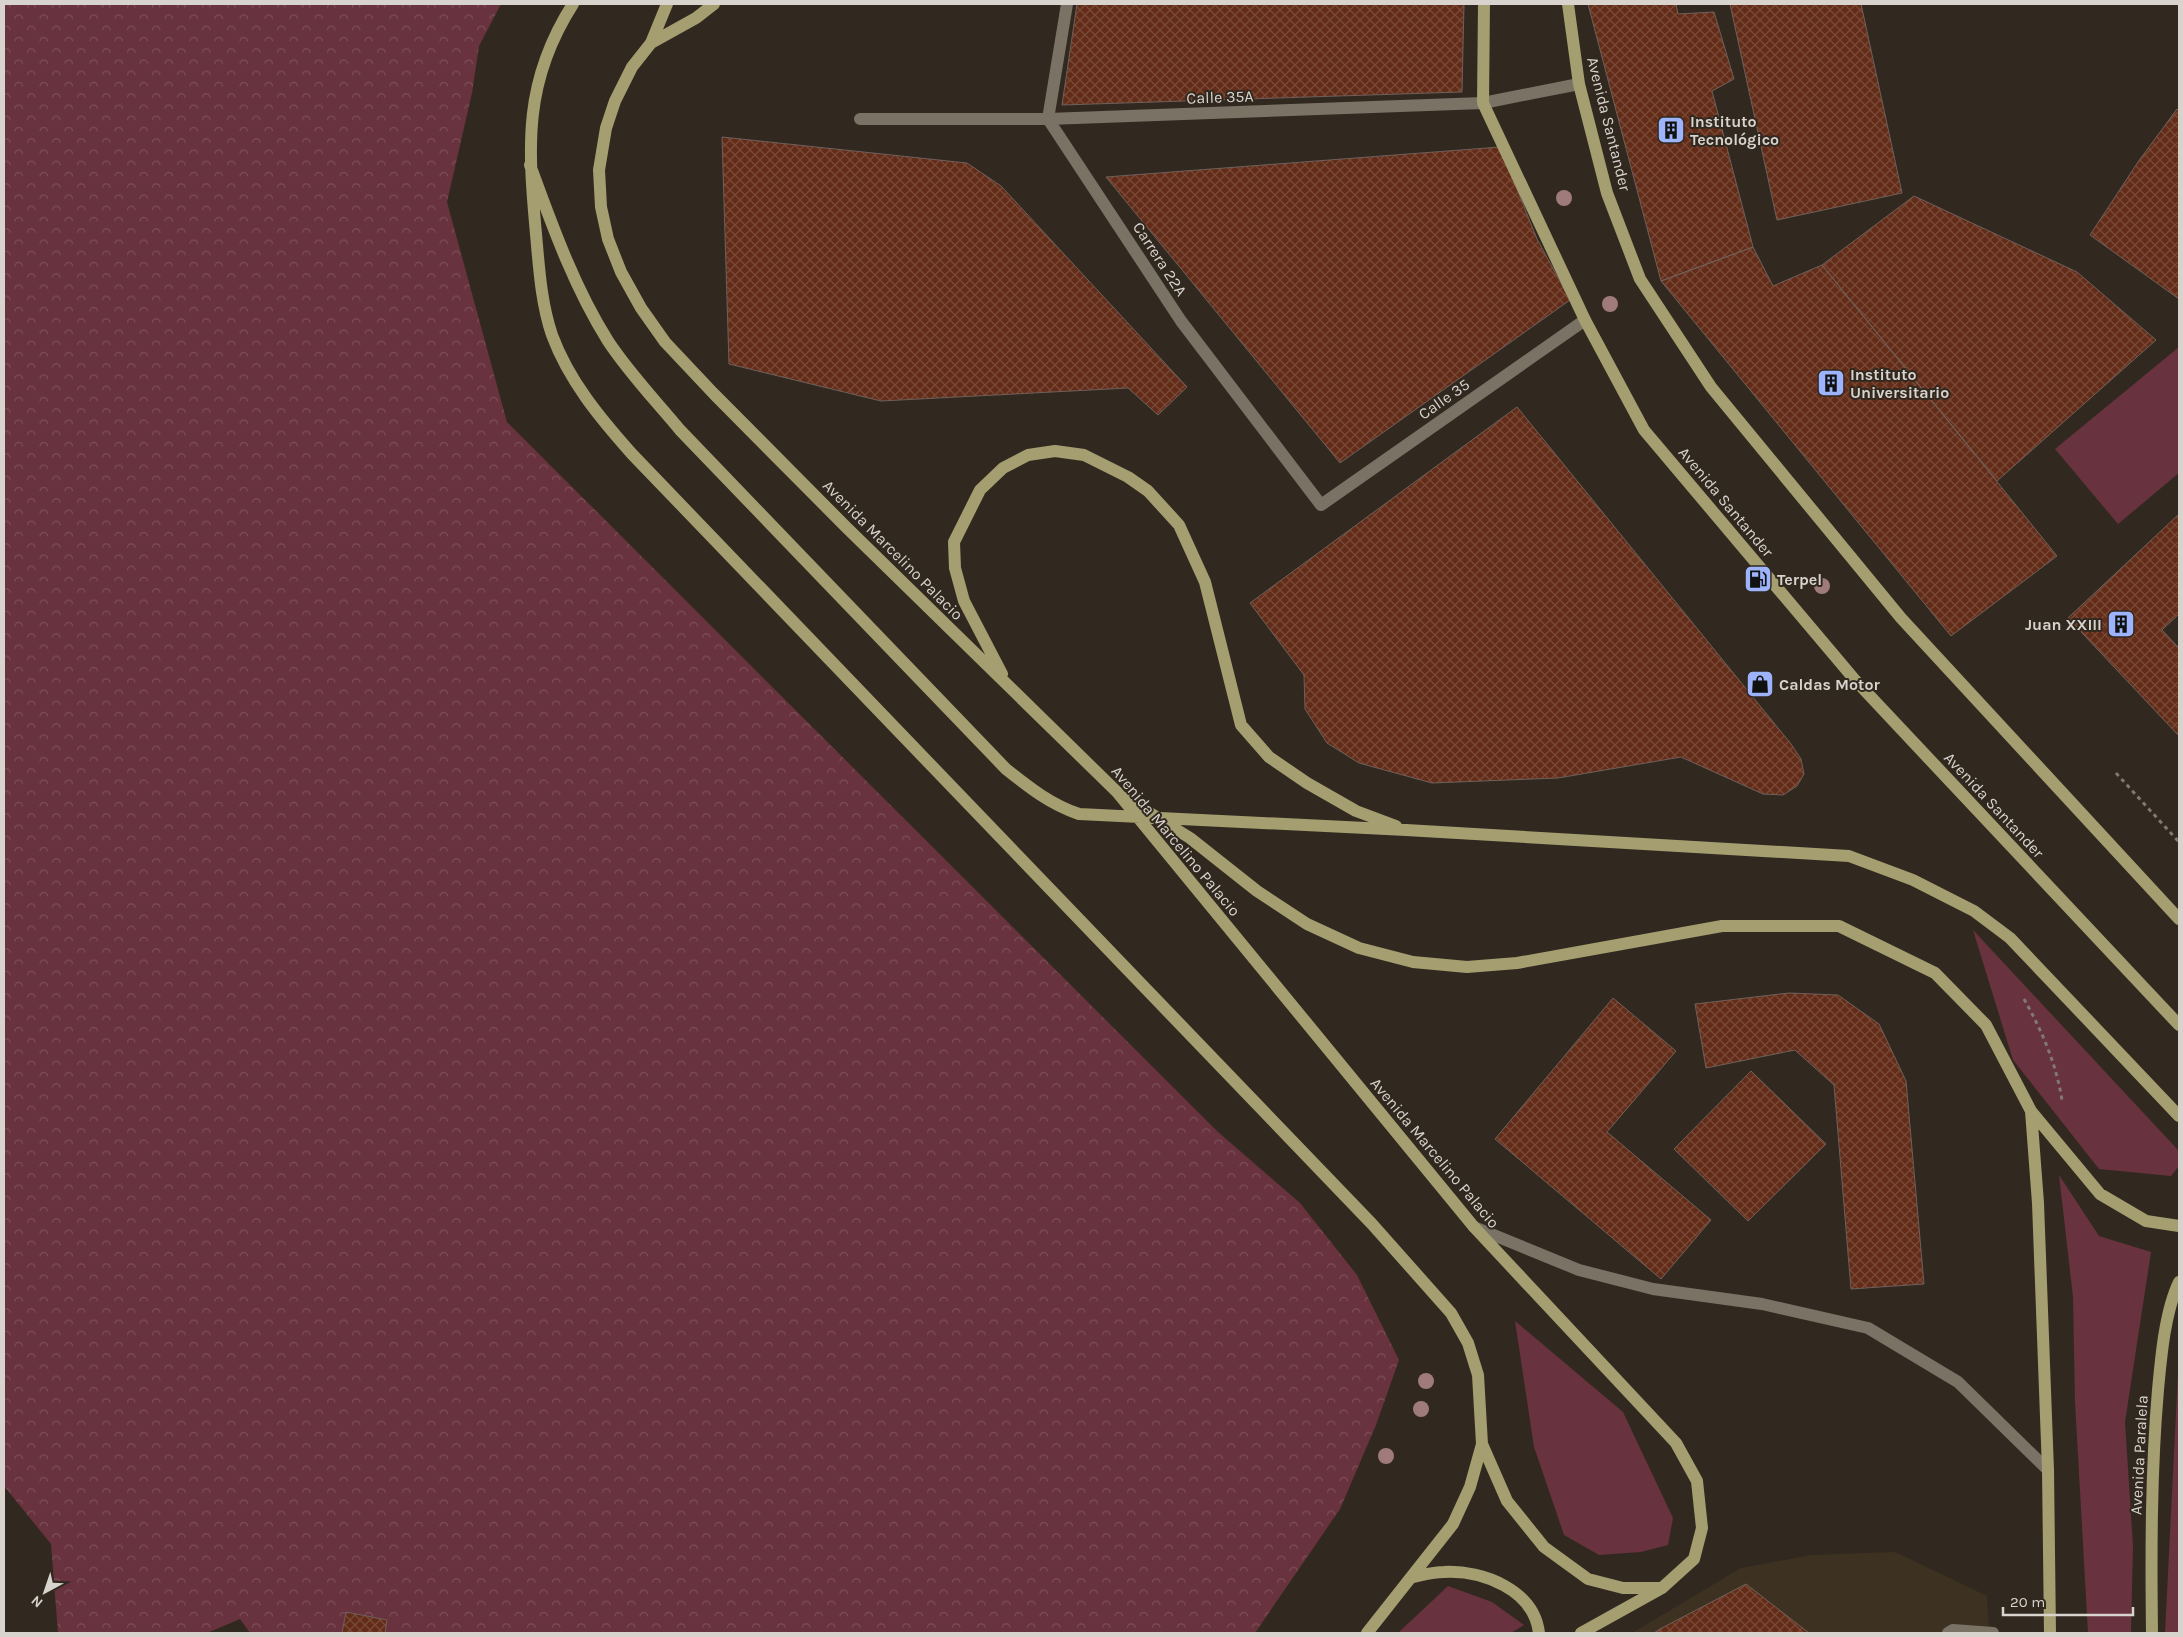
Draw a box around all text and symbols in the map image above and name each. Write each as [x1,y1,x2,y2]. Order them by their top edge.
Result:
street label: Avenida Santander [1583,55,1635,193]
street label: Calle 35A [1186,86,1254,108]
place label: Instituto Tecnológico [1690,112,1779,149]
building icon: Instituto Tecnológico [1656,115,1686,145]
street label: Carrera 22A [1129,218,1191,300]
place label: Instituto Universitario [1850,365,1949,402]
building icon: Instituto Universitario [1816,368,1846,398]
street label: Calle 35 [1415,375,1473,423]
street label: Avenida Santander [1674,443,1778,561]
street label: Avenida Marcelino Palacio [819,476,967,624]
fuel station icon: Terpel [1743,564,1773,594]
place label: Terpel [1777,570,1822,589]
building icon: Juan XXIII [2106,609,2136,639]
place label: Juan XXIII [2025,615,2102,634]
shop icon: Caldas Motor [1745,669,1775,699]
place label: Caldas Motor [1779,675,1880,694]
street label: Avenida Santander [1940,748,2048,862]
street label: Avenida Marcelino Palacio [1108,762,1244,920]
street label: Avenida Marcelino Palacio [1367,1074,1503,1232]
street label: Avenida Paralela [2126,1395,2152,1515]
north arrow [20,1567,70,1617]
scale bar [2003,1584,2133,1616]
text: N [28,1592,46,1611]
text: 20 m [2010,1593,2045,1611]

